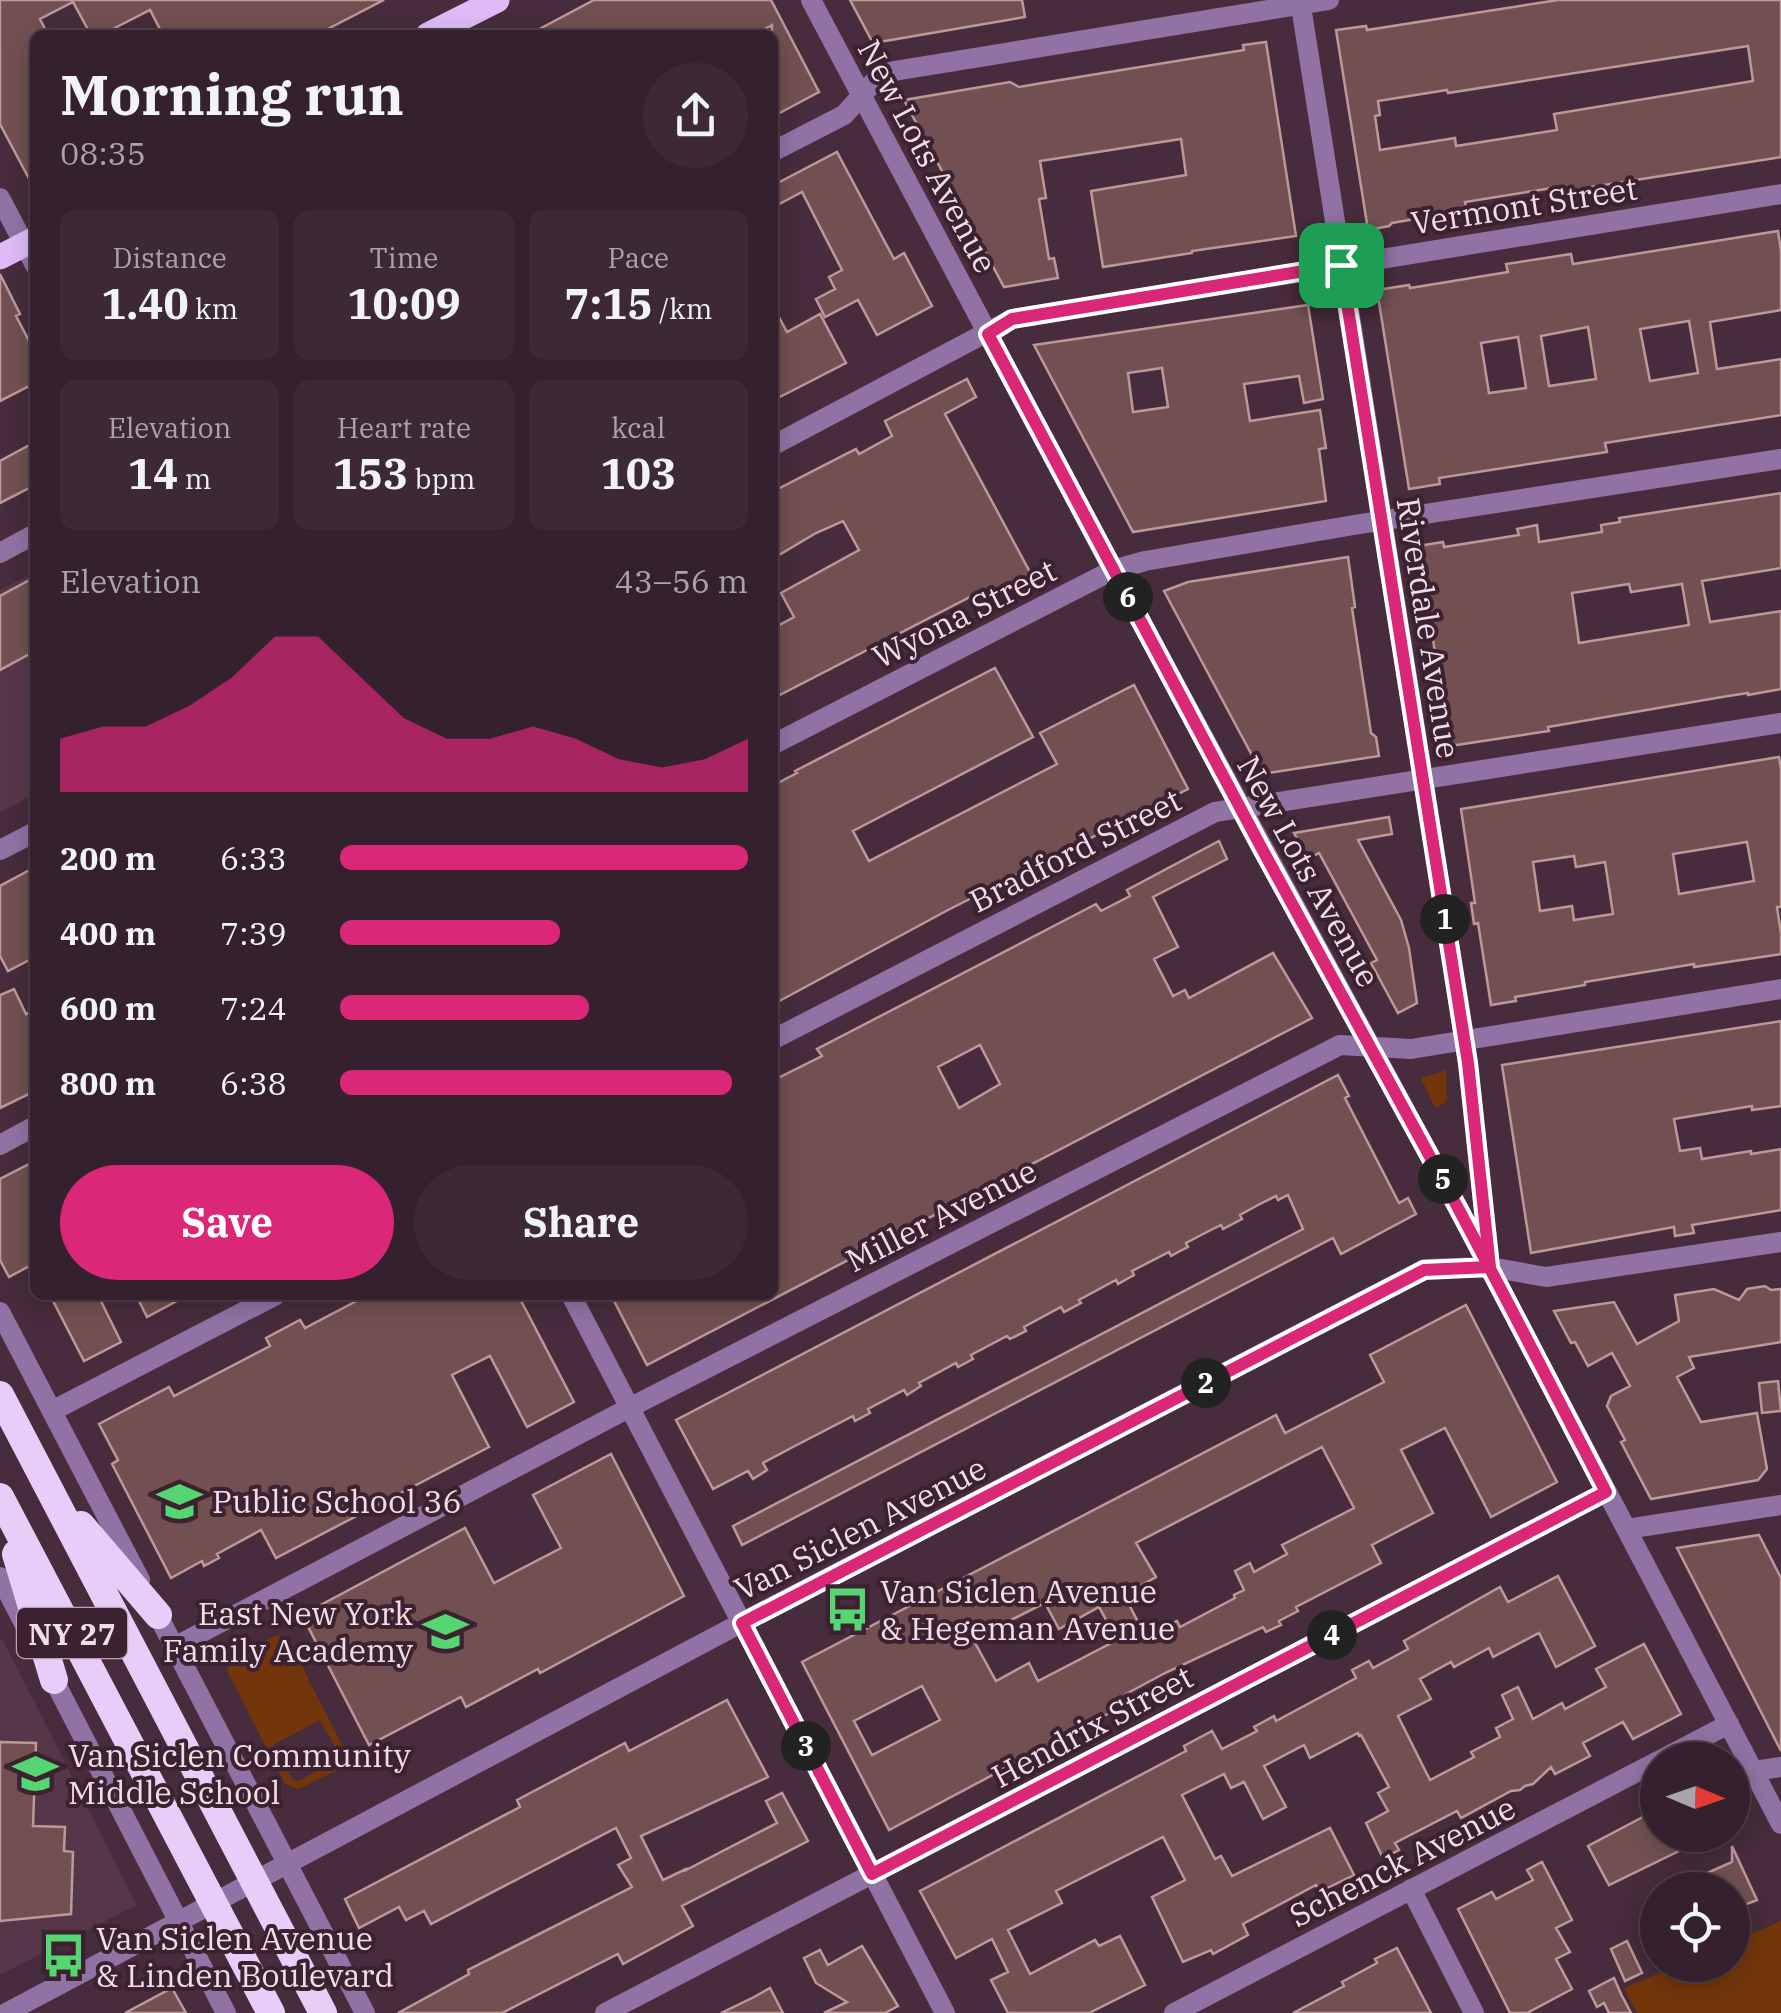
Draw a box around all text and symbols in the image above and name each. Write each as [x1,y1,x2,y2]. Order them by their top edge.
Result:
street label: New Lots Avenue [849,32,1007,280]
text: Morning run [60,59,404,130]
button: share [643,63,748,168]
text: 08:35 [60,132,146,174]
street label: Vermont Street [1408,166,1640,244]
pin [1299,223,1384,308]
icon: arrive [1314,238,1369,293]
text: Distance [113,239,227,276]
text: Time [370,239,438,276]
text: Pace [608,239,669,276]
text: 1.40 [101,276,189,331]
text: 10:09 [347,276,461,331]
text: 7:15 [564,276,653,331]
text: km [189,290,238,327]
text: /km [653,290,712,327]
text: Elevation [108,409,231,446]
text: Heart rate [337,409,471,446]
text: kcal [611,409,665,446]
text: 14 [128,446,178,501]
text: 153 [333,446,408,501]
text: 103 [601,446,676,501]
text: m [178,460,211,497]
text: bpm [408,460,475,497]
street label: Riverdale Avenue [1388,495,1470,761]
street label: Wyona Street [865,549,1063,677]
text: Elevation [60,560,201,602]
text: 43–56 m [614,560,748,602]
pin: 6 [1103,572,1153,622]
text: 6 [1120,578,1136,615]
street label: New Lots Avenue [1228,748,1390,994]
street label: Bradford Street [962,779,1188,921]
text: 200 m [60,837,156,879]
text: 6:33 [220,837,287,879]
pin: 1 [1420,894,1470,944]
text: 1 [1437,900,1453,937]
text: 400 m [60,912,156,954]
text: 7:39 [220,912,287,954]
text: 600 m [60,987,156,1029]
text: 7:24 [220,987,287,1029]
text: 800 m [60,1062,156,1104]
text: 6:38 [220,1062,287,1104]
street label: Miller Avenue [839,1149,1043,1281]
pin: 5 [1418,1154,1468,1204]
text: 5 [1435,1160,1451,1197]
button: Save [60,1165,394,1280]
button: Share [414,1165,748,1280]
pin: 2 [1181,1358,1231,1408]
text: 2 [1198,1364,1214,1401]
street label: Van Siclen Avenue [727,1446,993,1610]
school or university icon: Public School 36 [155,1477,203,1525]
place label: Public School 36 [212,1480,462,1522]
place label: Van Siclen Avenue & Hegeman Avenue [880,1570,1175,1649]
bus stop icon: Van Siclen Avenue & Hegeman Avenue [823,1585,871,1633]
place label: East New York Family Academy [163,1592,414,1671]
school or university icon: East New York Family Academy [422,1607,470,1655]
road number: NY 27 [17,1608,127,1658]
pin: 4 [1307,1610,1357,1660]
text: 4 [1324,1616,1340,1653]
street label: Hendrix Street [984,1655,1200,1797]
pin: 3 [781,1721,831,1771]
text: 3 [798,1727,814,1764]
place label: Van Siclen Community Middle School [68,1734,412,1813]
north arrow [1640,1742,1750,1852]
map controls [1640,1742,1750,1982]
school or university icon: Van Siclen Community Middle School [11,1749,59,1797]
street label: Schenck Avenue [1282,1786,1522,1936]
button: locate [1640,1872,1750,1982]
place label: Van Siclen Avenue & Linden Boulevard [96,1917,394,1996]
bus stop icon: Van Siclen Avenue & Linden Boulevard [39,1932,87,1980]

